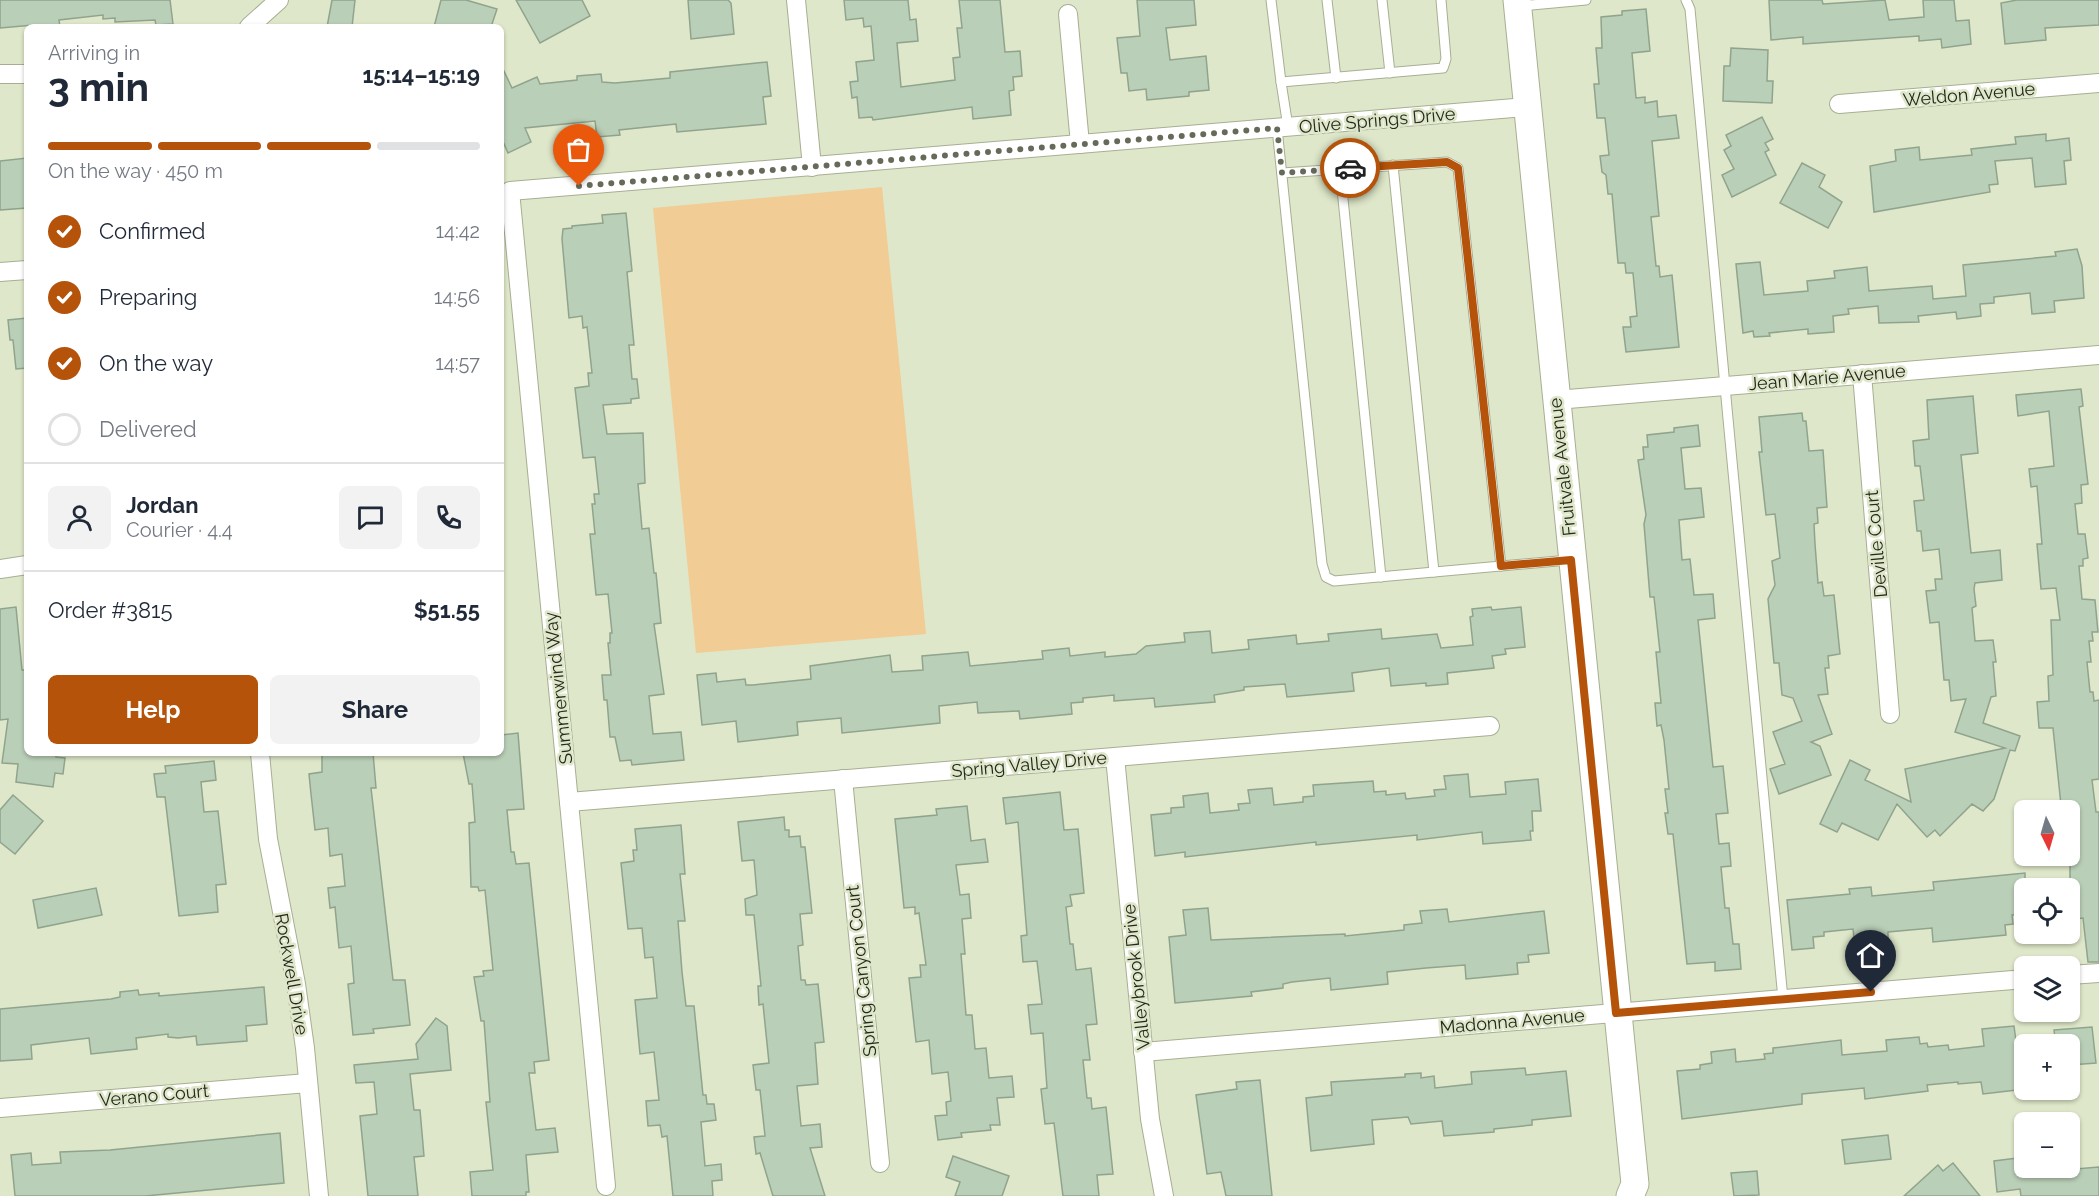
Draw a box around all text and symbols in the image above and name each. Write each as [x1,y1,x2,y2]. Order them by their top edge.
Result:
text: Arriving in [48,41,140,65]
text: 15:14–15:19 [362,62,480,88]
text: 3 min [48,64,149,110]
street label: Weldon Avenue [1902,78,2036,110]
street label: Olive Springs Drive [1298,103,1456,137]
pin [553,124,604,186]
icon: bag [562,133,595,166]
courier [1320,138,1380,198]
icon: car [1334,152,1367,185]
text: On the way · 450 m [48,159,223,183]
icon: check [48,215,81,248]
text: Confirmed [99,218,206,244]
text: 14:42 [435,219,480,243]
icon: check [48,281,81,314]
text: Preparing [99,284,197,310]
text: 14:56 [434,285,480,309]
icon: check [48,347,81,380]
text: On the way [99,350,213,376]
text: 14:57 [435,351,480,375]
street label: Jean Marie Avenue [1748,360,1907,394]
street label: Fruitvale Avenue [1544,397,1580,537]
text: Delivered [99,416,197,442]
button: person [48,486,111,549]
button: chat [339,486,402,549]
button: phone [417,486,480,549]
street label: Deville Court [1861,489,1891,599]
text: Jordan [126,492,198,518]
text: Courier · 4.4 [126,518,233,542]
text: Order #3815 [48,597,172,623]
text: $51.55 [414,597,480,623]
street label: Summerwind Way [540,611,576,765]
button: Help [48,675,258,744]
button: Share [270,675,480,744]
street label: Spring Valley Drive [950,747,1108,781]
north arrow [2014,800,2080,866]
map controls [2014,800,2080,1178]
button: locate [2014,878,2080,944]
street label: Spring Canyon Court [842,884,880,1058]
street label: Valleybrook Drive [1118,903,1154,1051]
street label: Rockwell Drive [271,911,313,1037]
pin [1845,930,1896,992]
icon: home [1854,939,1887,972]
button: layers [2014,956,2080,1022]
street label: Madonna Avenue [1439,1004,1586,1038]
button: + [2014,1034,2080,1100]
street label: Verano Court [99,1080,209,1110]
button: − [2014,1112,2080,1178]

